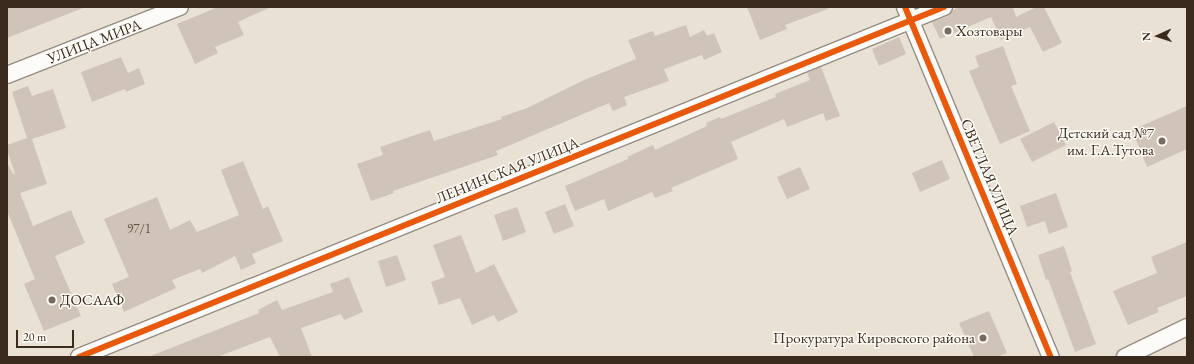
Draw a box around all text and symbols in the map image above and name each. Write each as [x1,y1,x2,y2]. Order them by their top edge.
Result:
street label: УЛИЦА МИРА [45,15,143,67]
north arrow [1138,16,1178,56]
place label: Хозтовары [956,22,1022,40]
marker: Хозтовары [943,26,953,36]
text: N [1139,32,1153,41]
street label: СВЕТЛАЯ УЛИЦА [957,116,1023,238]
place label: Детский сад №7 им. Г.А.Тутова [1058,123,1154,158]
street label: ЛЕНИНСКАЯ УЛИЦА [433,133,581,207]
marker: Детский сад №7 им. Г.А.Тутова [1157,136,1167,146]
house number: 97/1 [127,221,151,237]
place label: ДОСААФ [60,291,124,309]
marker: ДОСААФ [47,295,57,305]
scale bar [18,322,76,348]
text: 20 m [23,329,46,345]
place label: Прокуратура Кировского района [773,329,975,347]
marker: Прокуратура Кировского района [978,333,988,343]

